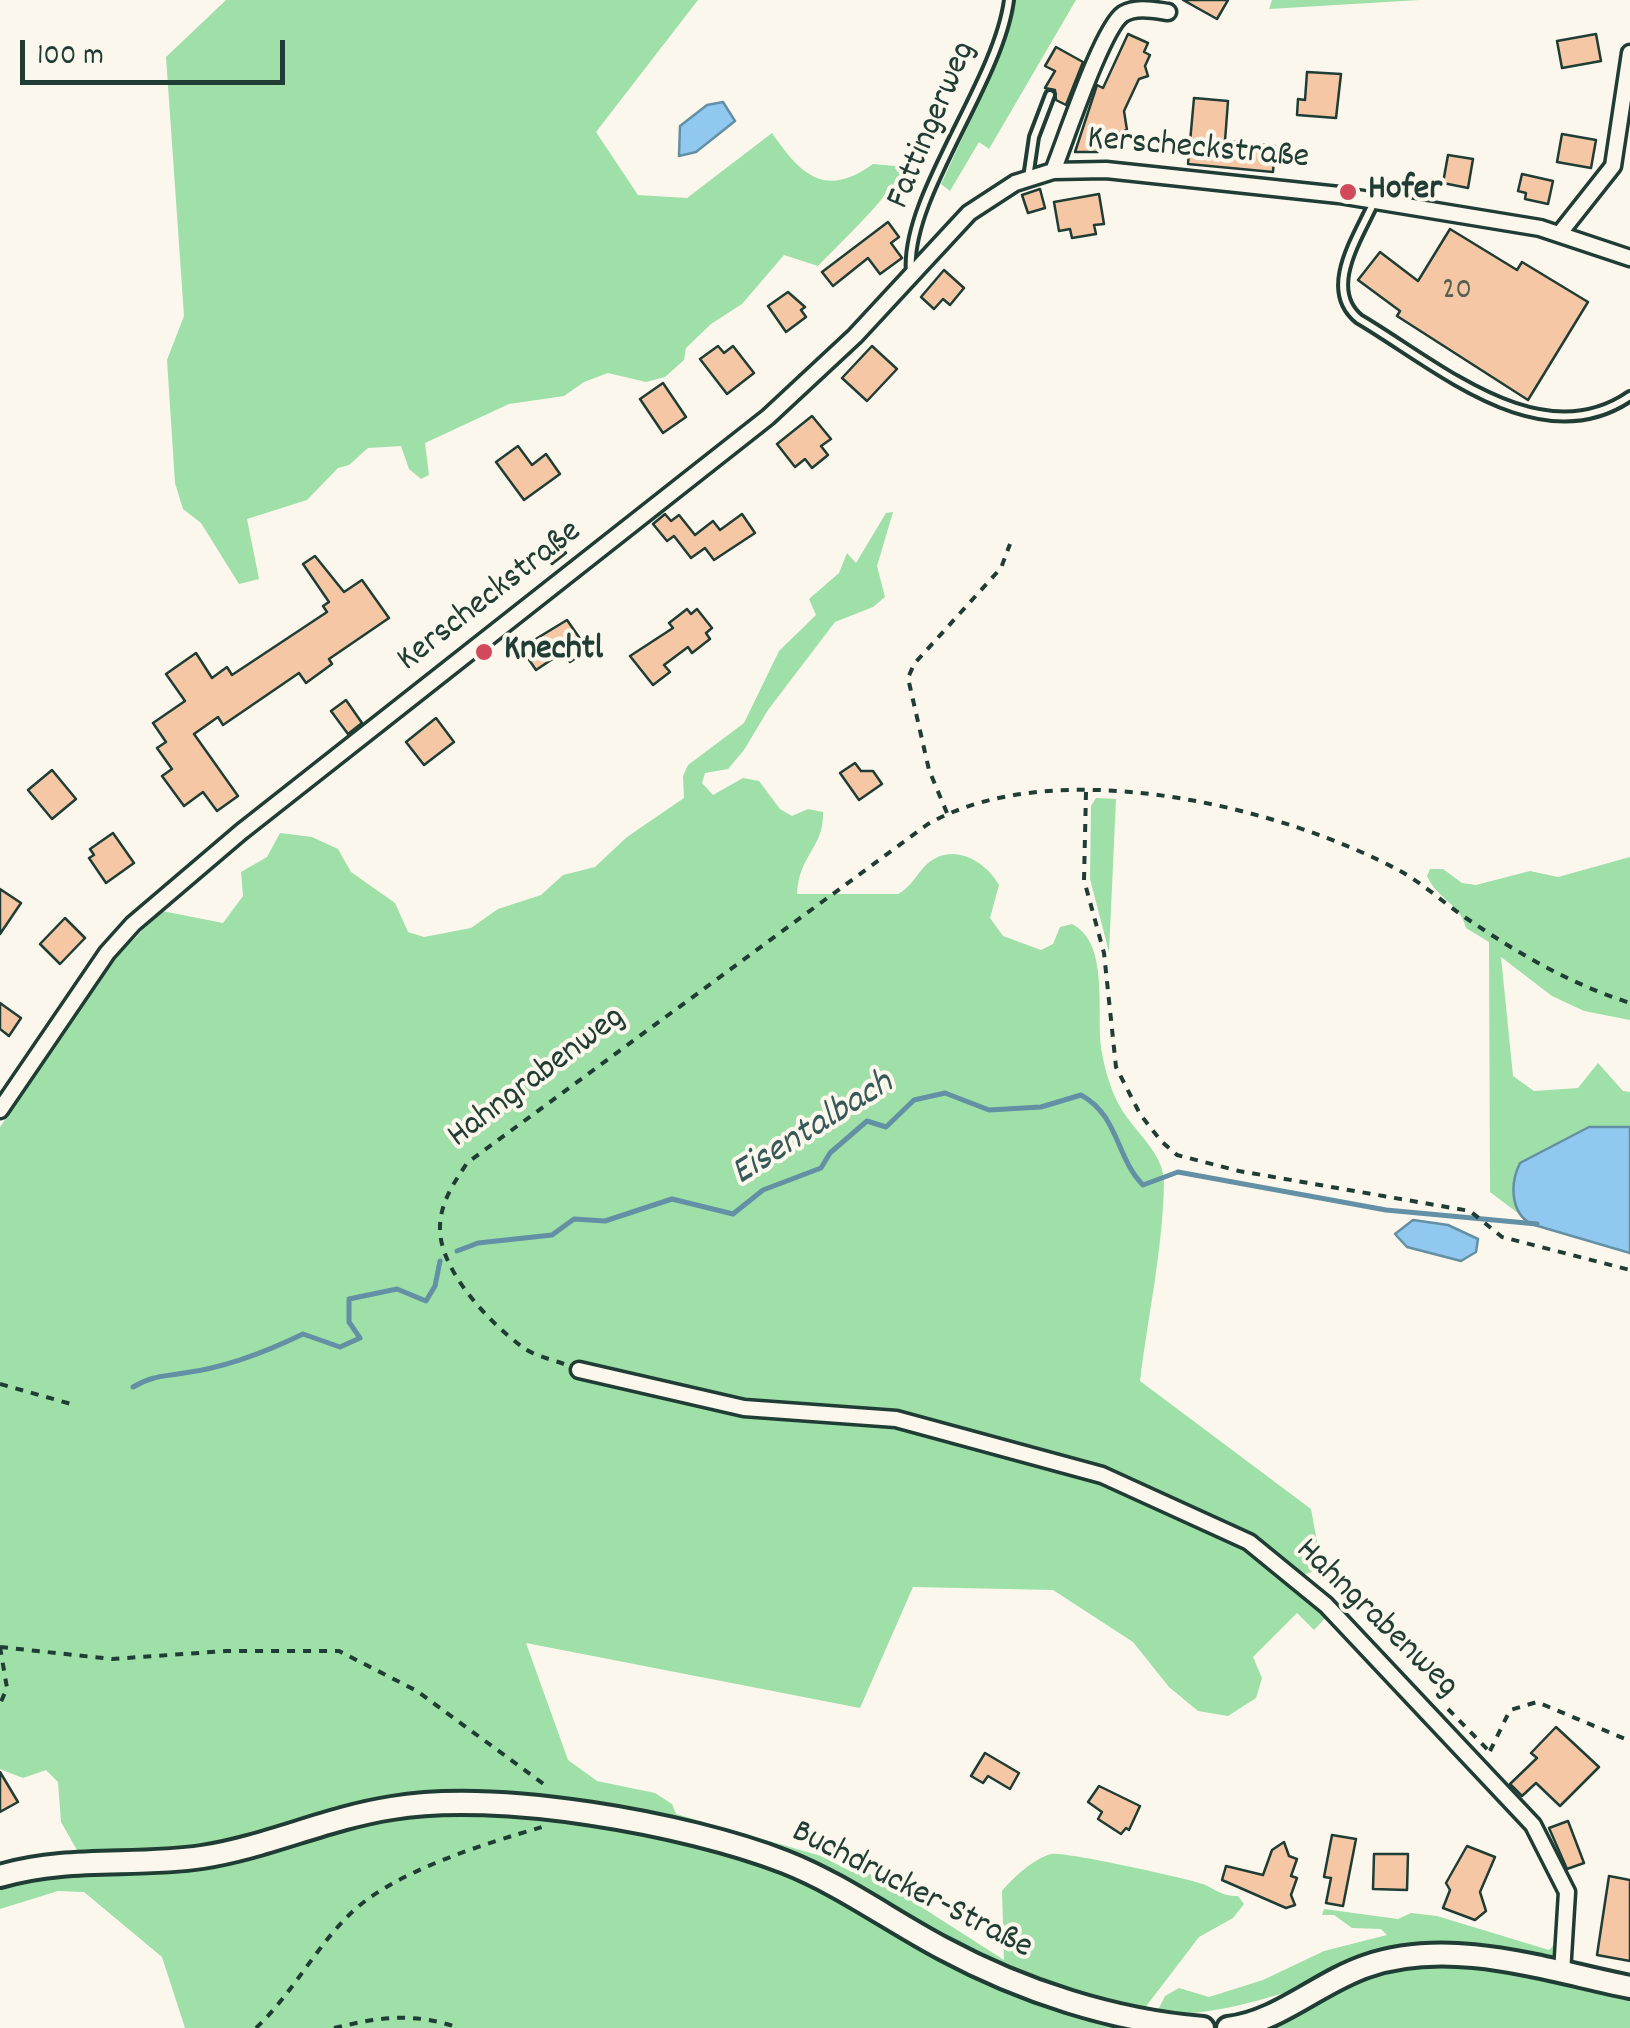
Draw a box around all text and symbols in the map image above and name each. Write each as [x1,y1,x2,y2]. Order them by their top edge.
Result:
scale bar [25,20,290,82]
text: 100 m [37,36,104,79]
street label: Fattingerweg [880,36,988,216]
street label: Kerscheckstraße [1085,120,1311,182]
place label: Hofer [1368,171,1442,213]
marker: Hofer [1337,181,1359,203]
house number: 20 [1442,275,1472,311]
street label: Kerscheckstraße [390,513,592,683]
place label: Knechtl [504,631,603,673]
marker: Knechtl [473,641,495,663]
street label: Hahngrabenweg [441,999,635,1159]
water label: Eisentalbach [725,1063,903,1199]
street label: Hahngrabenweg [1284,1532,1466,1708]
street label: Buchdrucker-Straße [783,1813,1039,1971]

